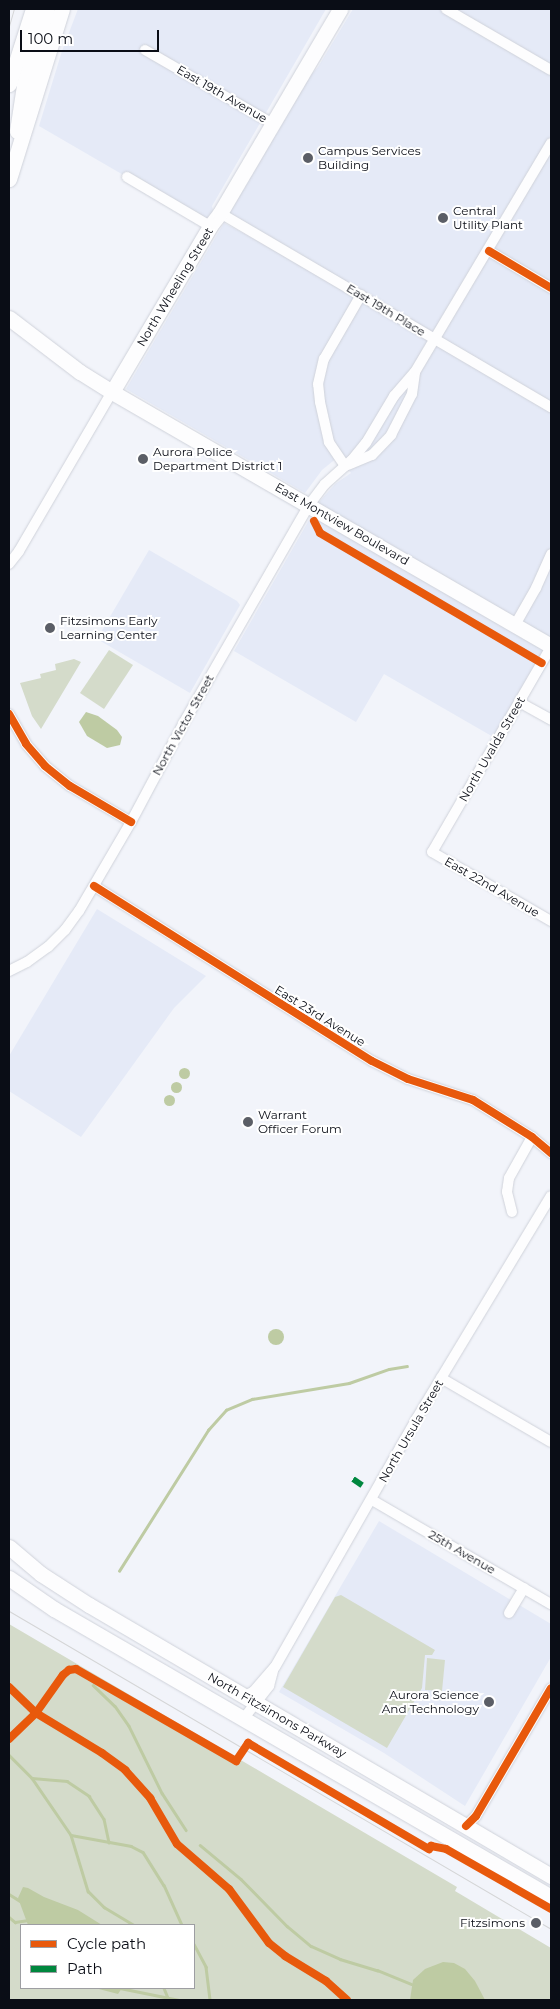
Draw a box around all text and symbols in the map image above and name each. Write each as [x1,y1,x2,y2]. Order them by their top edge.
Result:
scale bar [22,20,161,52]
text: 100 m [28,29,73,48]
street label: East 19th Avenue [174,62,270,126]
place label: Campus Services Building [318,144,421,172]
marker: Campus Services Building [302,152,314,164]
place label: Central Utility Plant [453,204,523,232]
marker: Central Utility Plant [437,212,449,224]
street label: North Wheeling Street [134,225,216,349]
street label: East 19th Place [344,281,428,339]
place label: Aurora Police Department District 1 [153,445,282,473]
marker: Aurora Police Department District 1 [137,453,149,465]
street label: East Montview Boulevard [272,480,412,568]
place label: Fitzsimons Early Learning Center [60,614,158,642]
marker: Fitzsimons Early Learning Center [44,622,56,634]
street label: North Victor Street [149,672,217,778]
street label: North Uvalda Street [456,694,528,804]
street label: East 22nd Avenue [442,854,542,920]
street label: East 23rd Avenue [272,982,368,1050]
place label: Warrant Officer Forum [258,1108,342,1136]
marker: Warrant Officer Forum [242,1116,254,1128]
street label: North Ursula Street [376,1377,446,1485]
street label: 25th Avenue [426,1527,498,1577]
street label: North Fitzsimons Parkway [205,1669,349,1761]
place label: Aurora Science And Technology [382,1688,479,1716]
marker: Aurora Science And Technology [483,1696,495,1708]
place label: Fitzsimons [460,1916,525,1930]
marker: Fitzsimons [529,1916,543,1930]
legend [20,1924,195,1989]
text: Cycle path [67,1934,146,1953]
text: Path [67,1959,103,1978]

